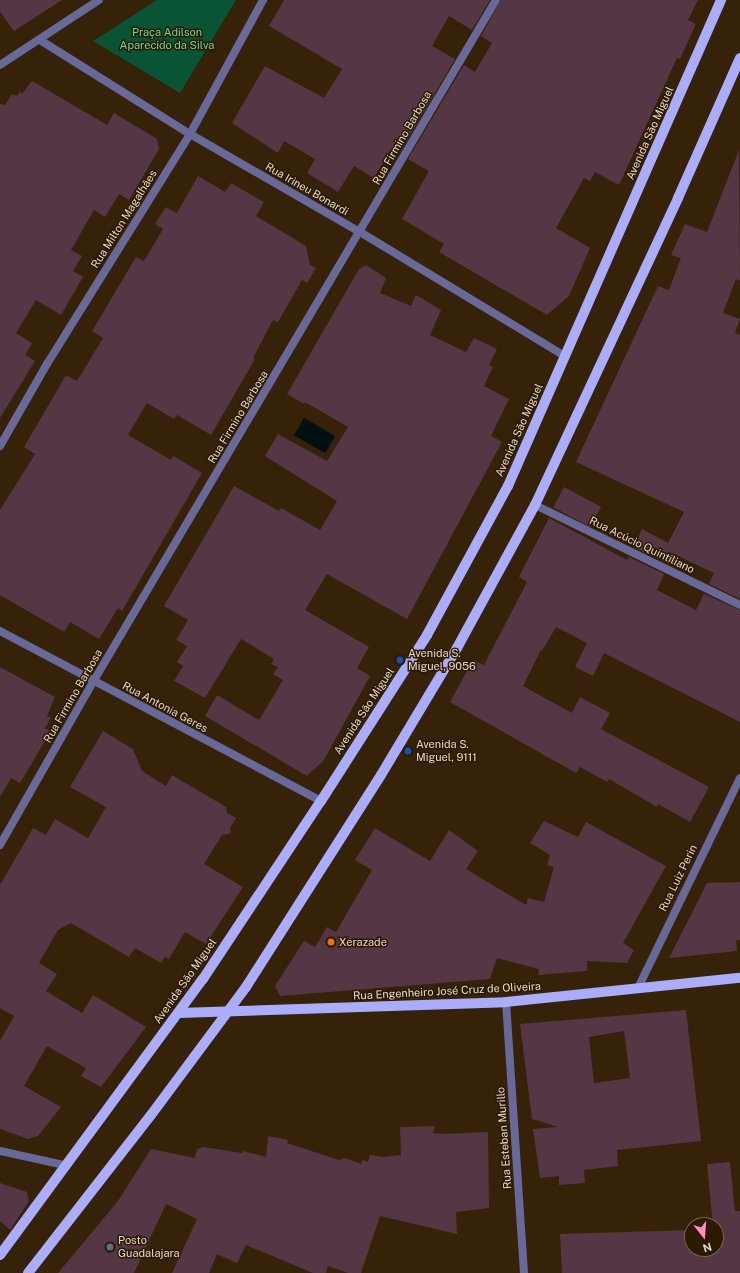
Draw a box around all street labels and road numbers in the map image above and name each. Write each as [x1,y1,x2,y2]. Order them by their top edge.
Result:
street label: Avenida São Miguel [624,84,676,182]
street label: Rua Firmino Barbosa [370,89,434,187]
street label: Rua Irineu Bonardi [263,160,351,218]
street label: Rua Milton Magalhães [88,167,160,271]
street label: Rua Firmino Barbosa [205,368,271,466]
street label: Avenida São Miguel [493,381,545,479]
street label: Rua Acúcio Quintiliano [587,514,697,576]
street label: Rua Firmino Barbosa [41,647,105,745]
street label: Avenida São Miguel [331,665,397,757]
street label: Rua Antonia Geres [120,679,210,735]
street label: Rua Luiz Perin [656,842,700,914]
street label: Avenida São Miguel [151,936,219,1026]
street label: Rua Engenheiro José Cruz de Oliveira [353,979,541,1003]
street label: Rua Esteban Murillo [494,1086,514,1190]

